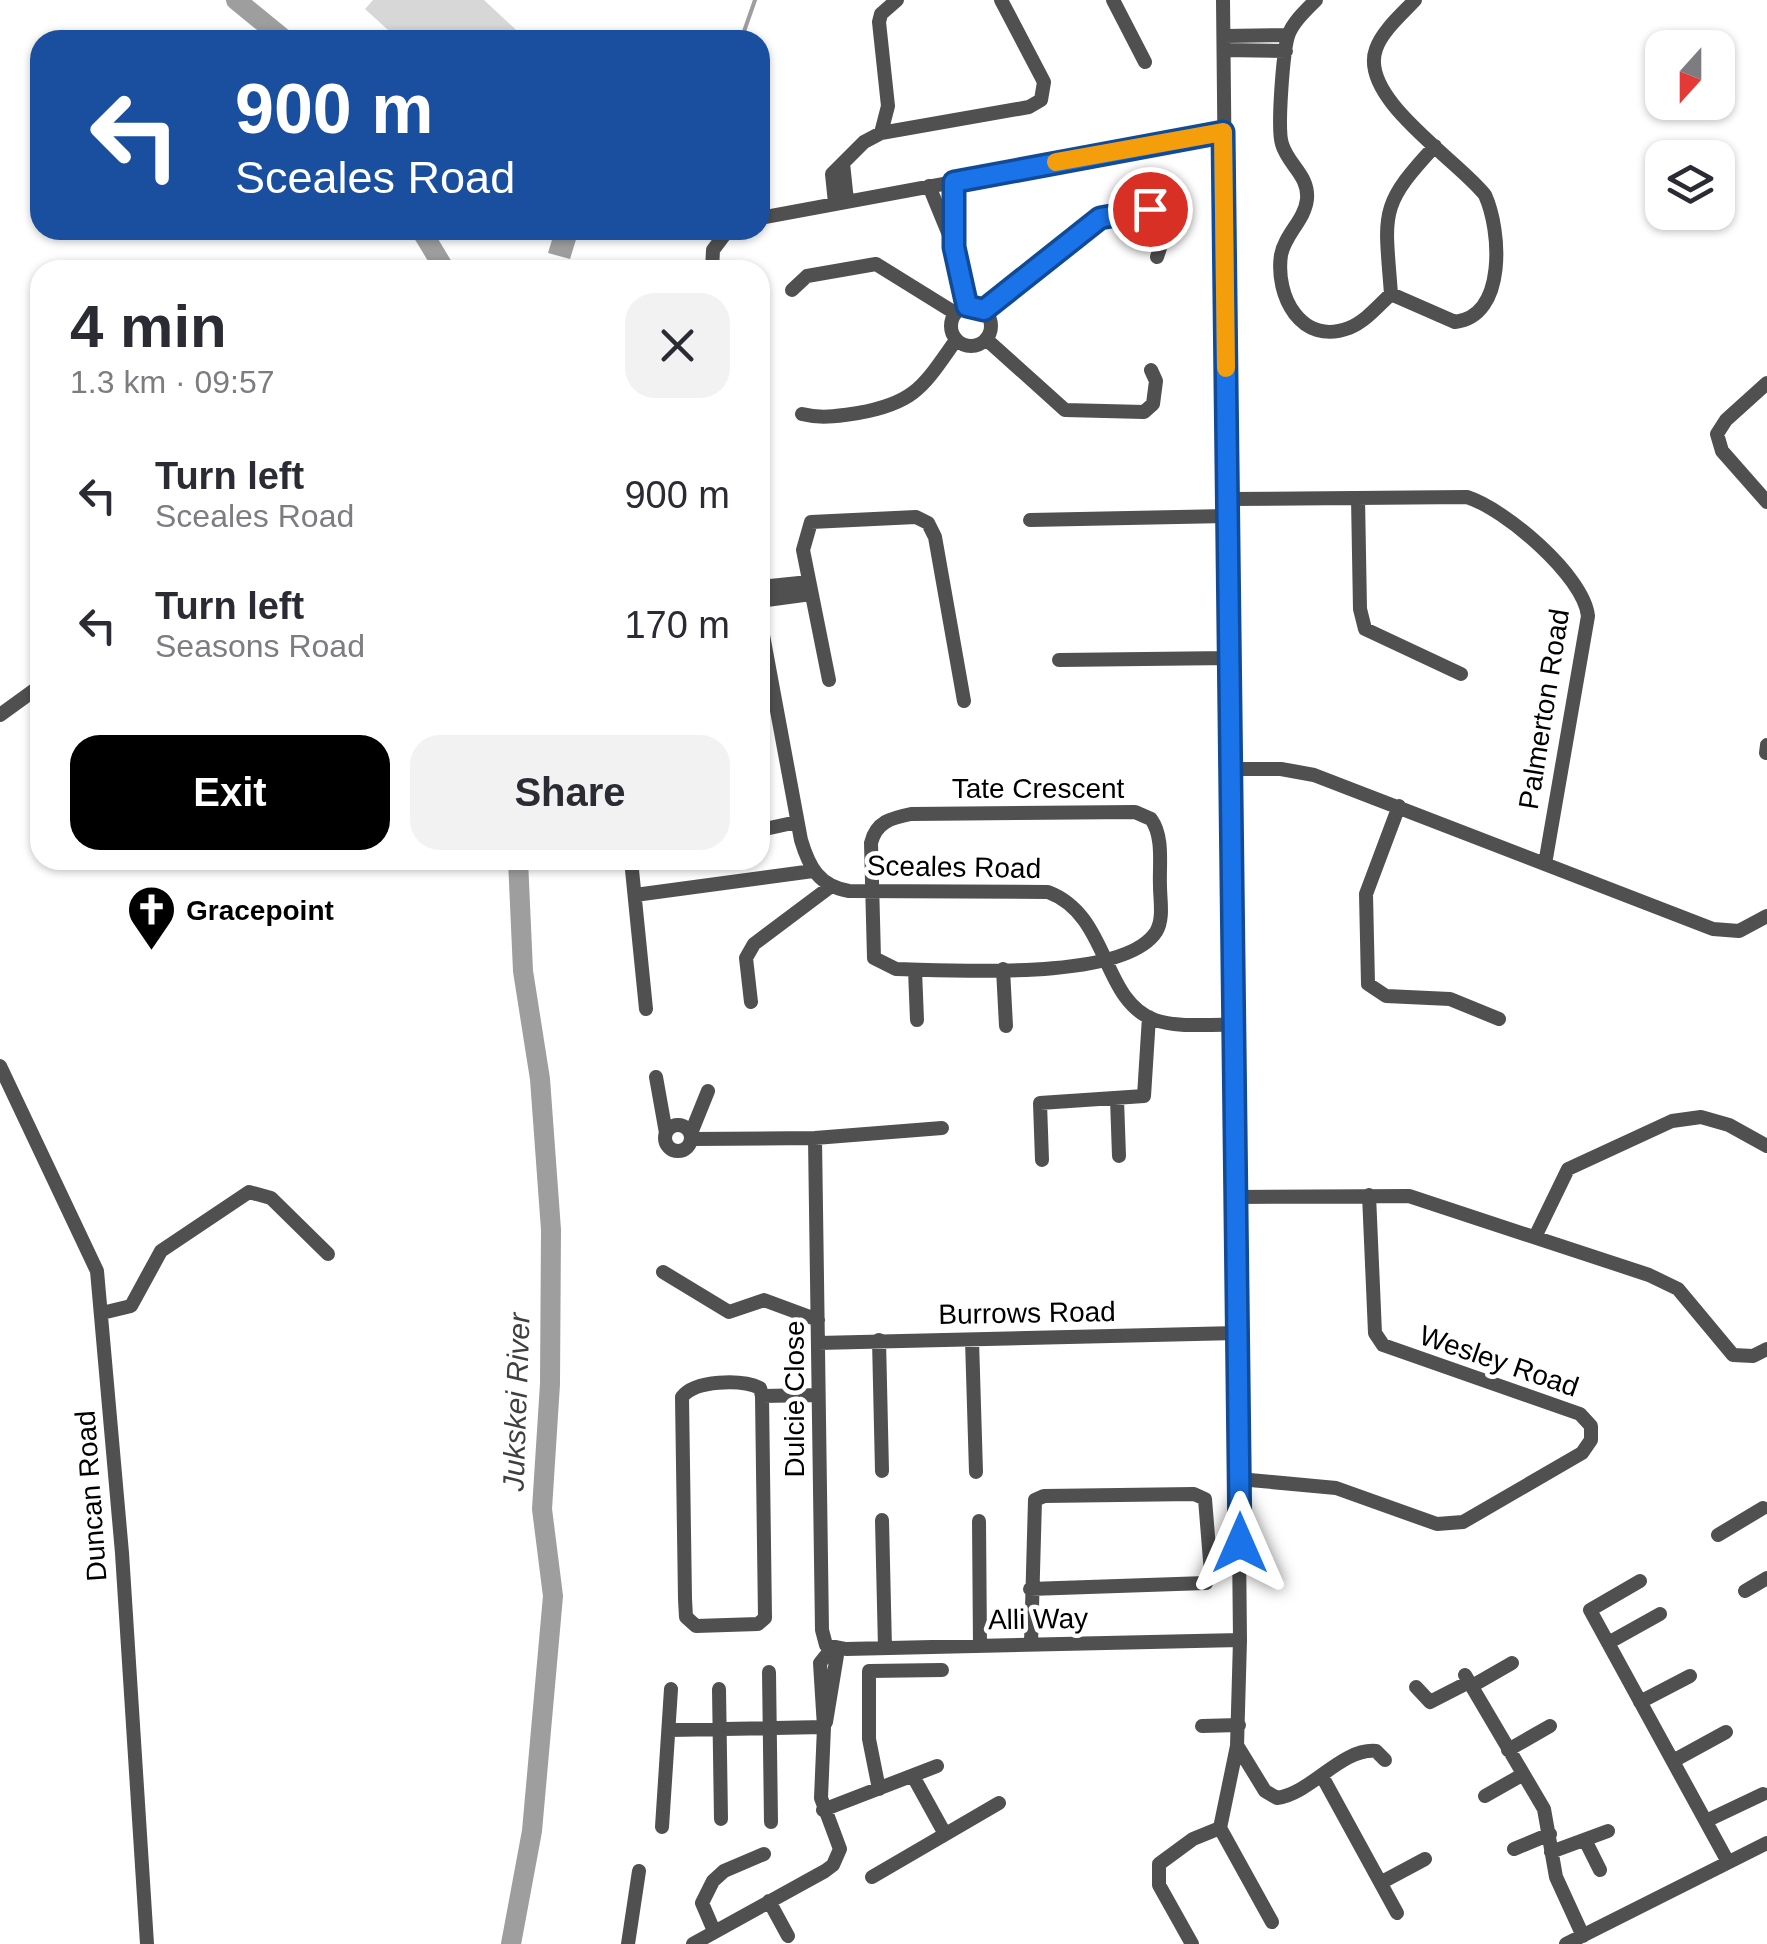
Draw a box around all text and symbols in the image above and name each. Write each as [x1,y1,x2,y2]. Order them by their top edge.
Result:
north arrow [1645,30,1735,120]
map controls [1645,30,1735,230]
icon: left [70,70,200,200]
text: 900 m [235,70,433,148]
button: layers [1645,140,1735,230]
text: Sceales Road [235,152,515,203]
pin [1108,167,1193,252]
icon: arrive [1123,182,1178,237]
text: 4 min [70,293,227,360]
button: close [625,293,730,398]
text: 1.3 km · 09:57 [70,364,275,400]
text: Turn left [155,455,304,497]
icon: left [70,468,125,523]
text: 900 m [624,474,730,516]
text: Sceales Road [155,498,354,534]
text: Turn left [155,585,304,627]
icon: left [70,598,125,653]
text: 170 m [624,604,730,646]
street label: Palmerton Road [1513,607,1575,811]
text: Seasons Road [155,628,365,664]
button: Exit [70,735,390,850]
button: Share [410,735,730,850]
street label: Tate Crescent [952,773,1125,804]
street label: Sceales Road [867,850,1041,884]
church icon: Gracepoint [125,884,177,952]
place label: Gracepoint [186,895,334,926]
street label: Burrows Road [938,1296,1116,1330]
water label: Jukskei River [496,1311,536,1493]
street label: Wesley Road [1415,1319,1583,1403]
street label: Dulcie Close [779,1320,810,1478]
street label: Duncan Road [70,1410,112,1582]
position arrow [1188,1491,1292,1595]
street label: Alli Way [988,1603,1088,1635]

